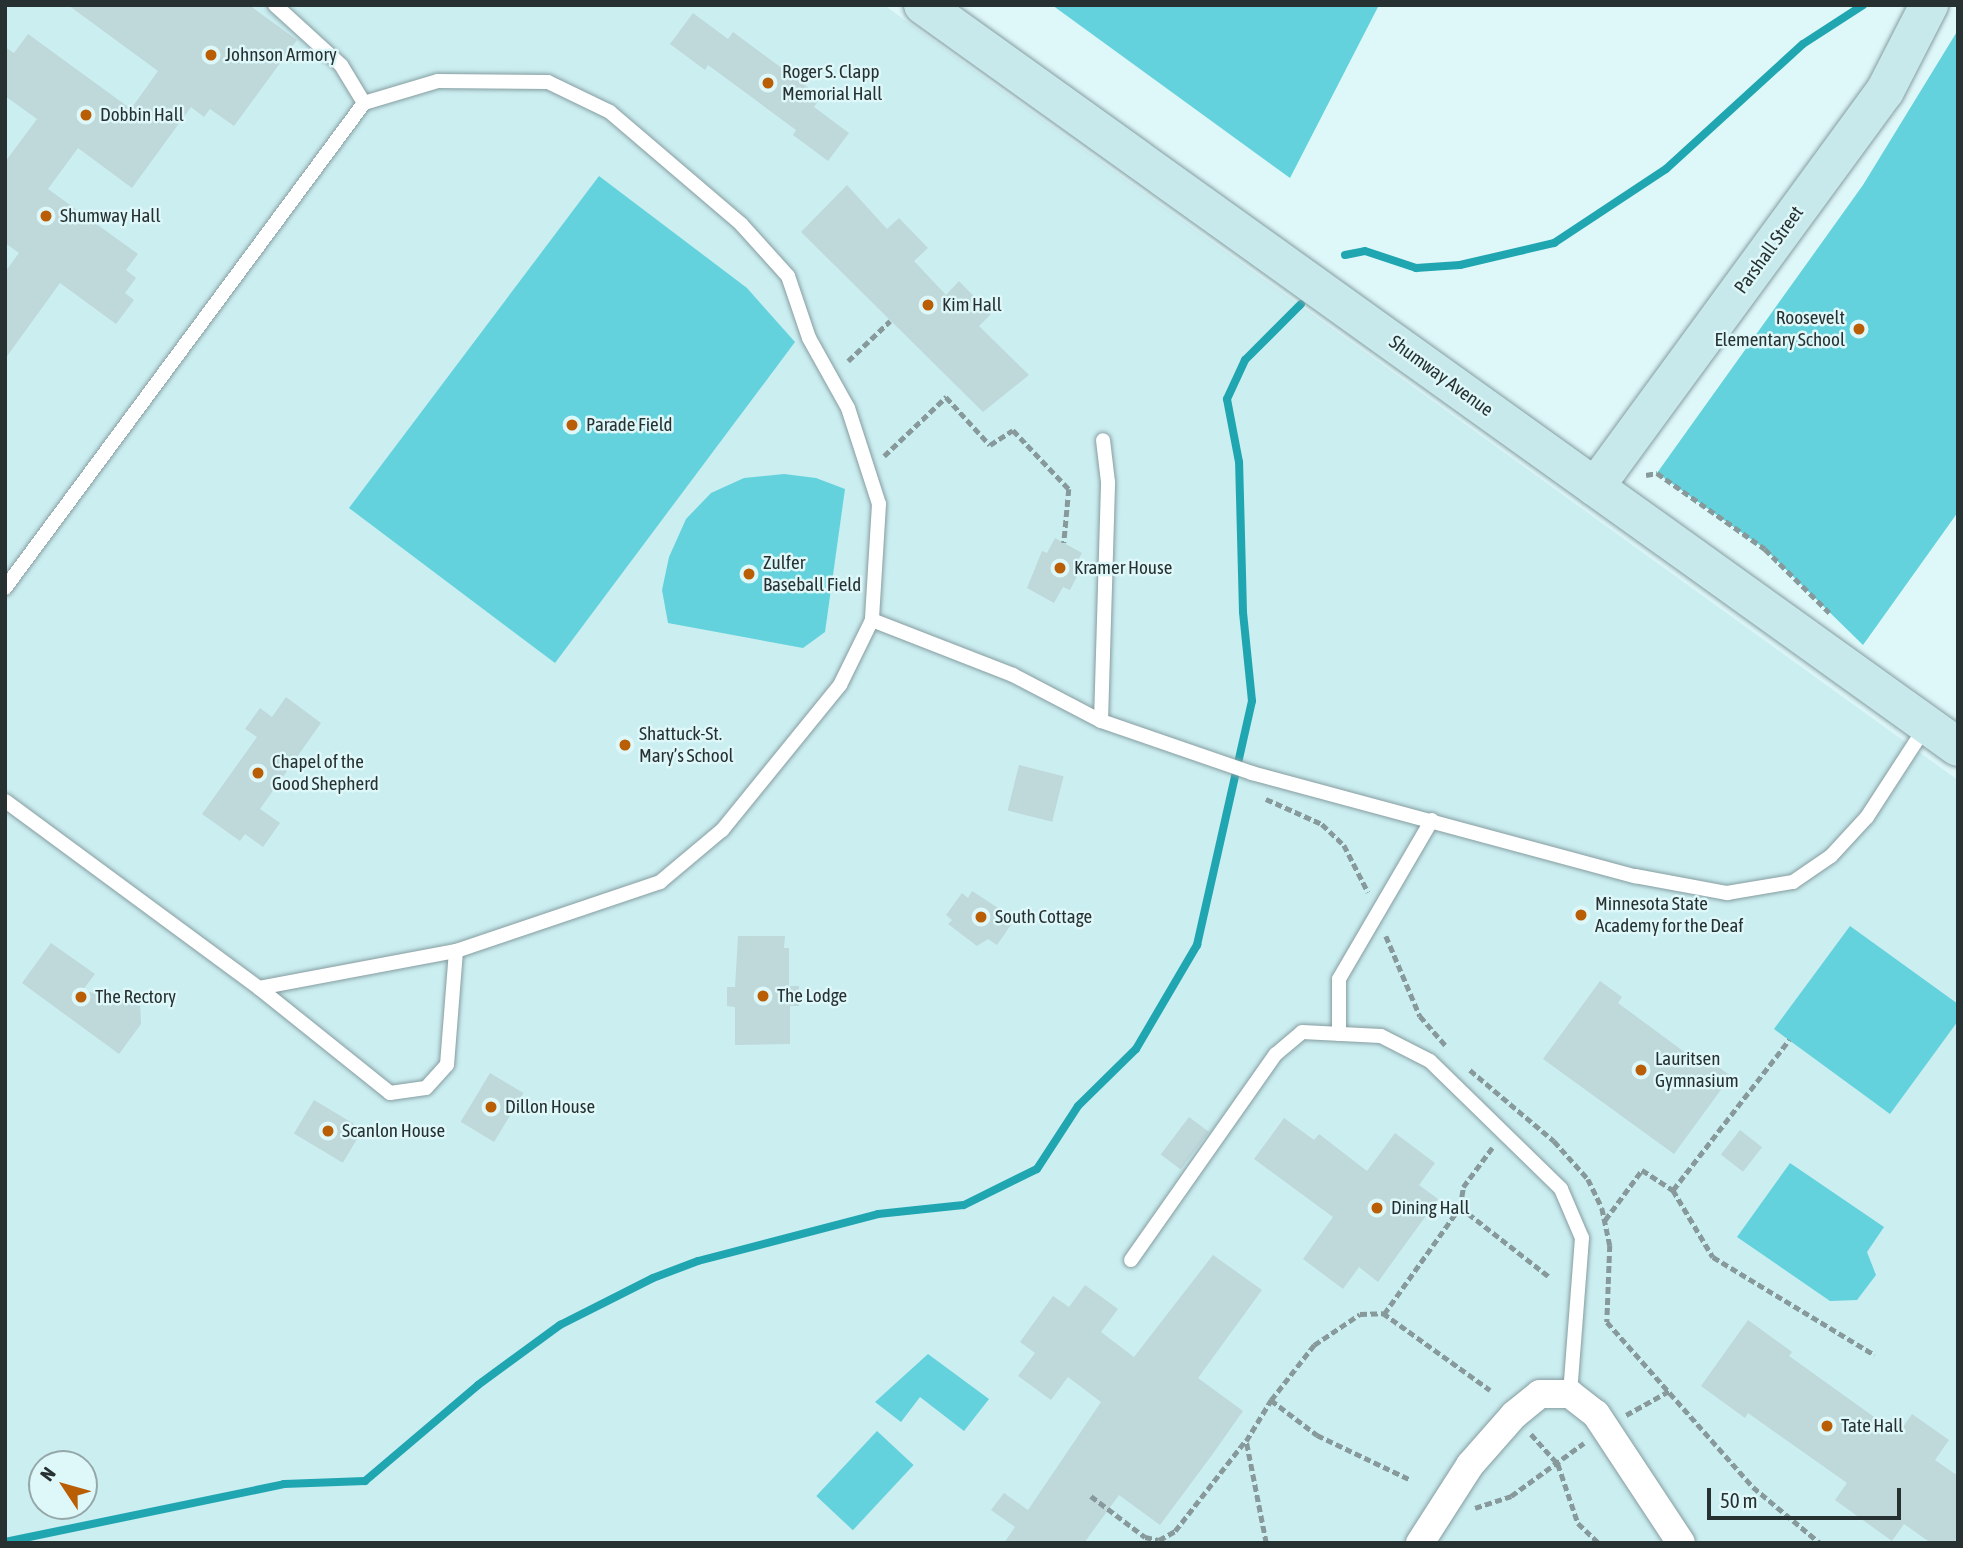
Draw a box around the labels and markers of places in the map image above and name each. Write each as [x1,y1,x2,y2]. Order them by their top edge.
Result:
place label: Johnson Armory [225,44,337,66]
marker: Johnson Armory [203,47,219,63]
place label: Roger S. Clapp Memorial Hall [782,61,882,105]
marker: Roger S. Clapp Memorial Hall [760,75,776,91]
place label: Dobbin Hall [100,104,184,126]
marker: Dobbin Hall [78,107,94,123]
place label: Shumway Hall [60,205,160,227]
marker: Shumway Hall [38,208,54,224]
place label: Kim Hall [942,294,1002,316]
marker: Kim Hall [920,297,936,313]
place label: Roosevelt Elementary School [1714,307,1845,351]
marker: Roosevelt Elementary School [1851,321,1867,337]
place label: Parade Field [586,414,673,436]
marker: Parade Field [564,417,580,433]
place label: Zulfer Baseball Field [763,552,861,596]
place label: Kramer House [1074,557,1172,579]
marker: Kramer House [1052,560,1068,576]
marker: Zulfer Baseball Field [741,566,757,582]
place label: Shattuck-St. Mary’s School [639,723,734,767]
marker: Shattuck-St. Mary’s School [617,737,633,753]
place label: Chapel of the Good Shepherd [272,751,379,795]
marker: Chapel of the Good Shepherd [250,765,266,781]
place label: Minnesota State Academy for the Deaf [1595,893,1744,937]
place label: South Cottage [995,906,1092,928]
marker: Minnesota State Academy for the Deaf [1573,907,1589,923]
marker: South Cottage [973,909,989,925]
place label: The Lodge [777,985,847,1007]
place label: The Rectory [95,986,176,1008]
marker: The Lodge [755,988,771,1004]
marker: The Rectory [73,989,89,1005]
place label: Lauritsen Gymnasium [1655,1048,1739,1092]
marker: Lauritsen Gymnasium [1633,1062,1649,1078]
place label: Dillon House [505,1096,595,1118]
marker: Dillon House [483,1099,499,1115]
place label: Scanlon House [342,1120,445,1142]
marker: Scanlon House [320,1123,336,1139]
place label: Dining Hall [1391,1197,1470,1219]
marker: Dining Hall [1369,1200,1385,1216]
place label: Tate Hall [1841,1415,1903,1437]
marker: Tate Hall [1819,1418,1835,1434]

